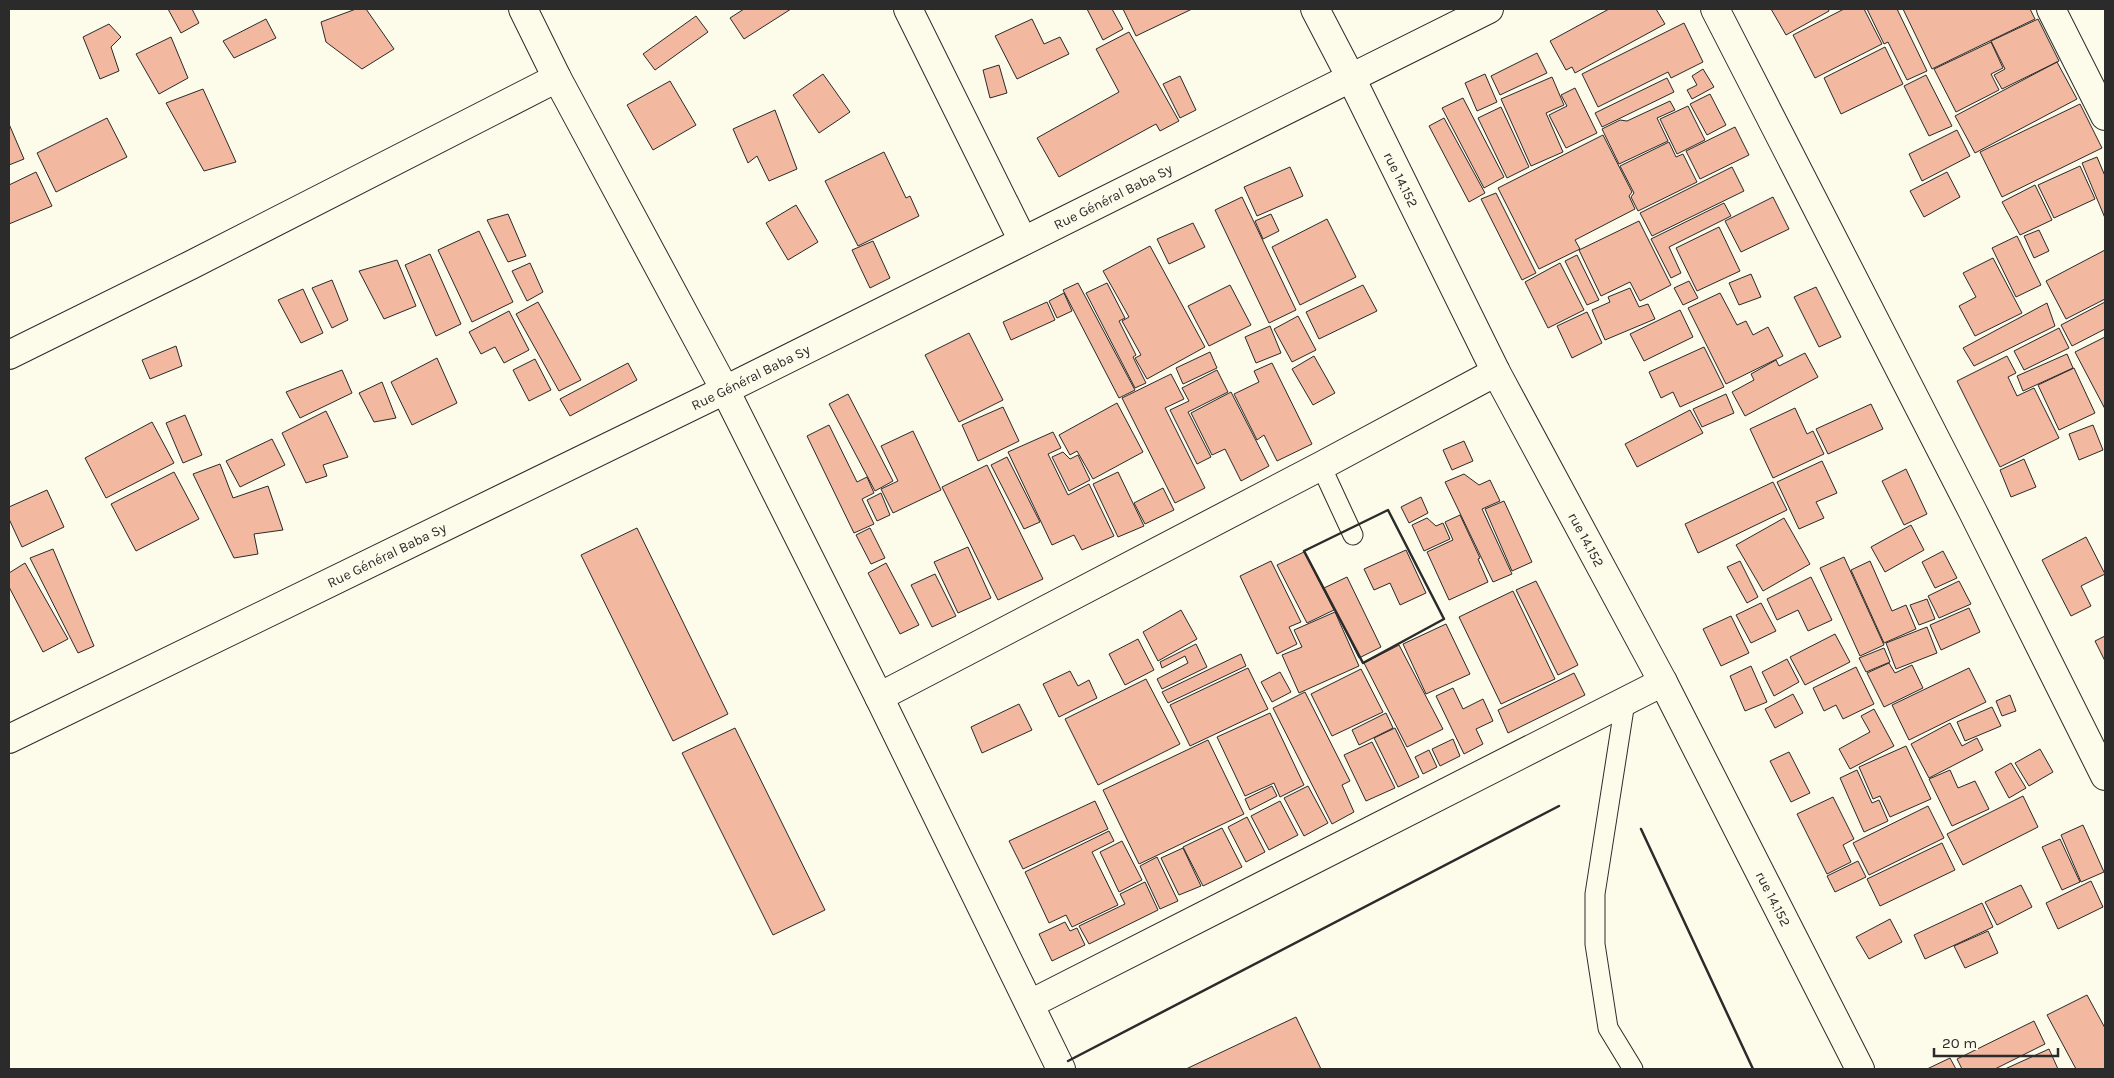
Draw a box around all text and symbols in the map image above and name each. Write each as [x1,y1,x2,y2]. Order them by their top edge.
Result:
street label: rue 14.152 [1380,149,1421,210]
street label: Rue Général Baba Sy [1051,160,1176,234]
street label: Rue Général Baba Sy [689,341,813,414]
street label: rue 14.152 [1564,510,1607,570]
street label: Rue Général Baba Sy [324,519,449,592]
street label: rue 14.152 [1752,869,1794,929]
scale bar [1934,1026,2058,1058]
text: 20 m [1942,1034,1977,1052]

